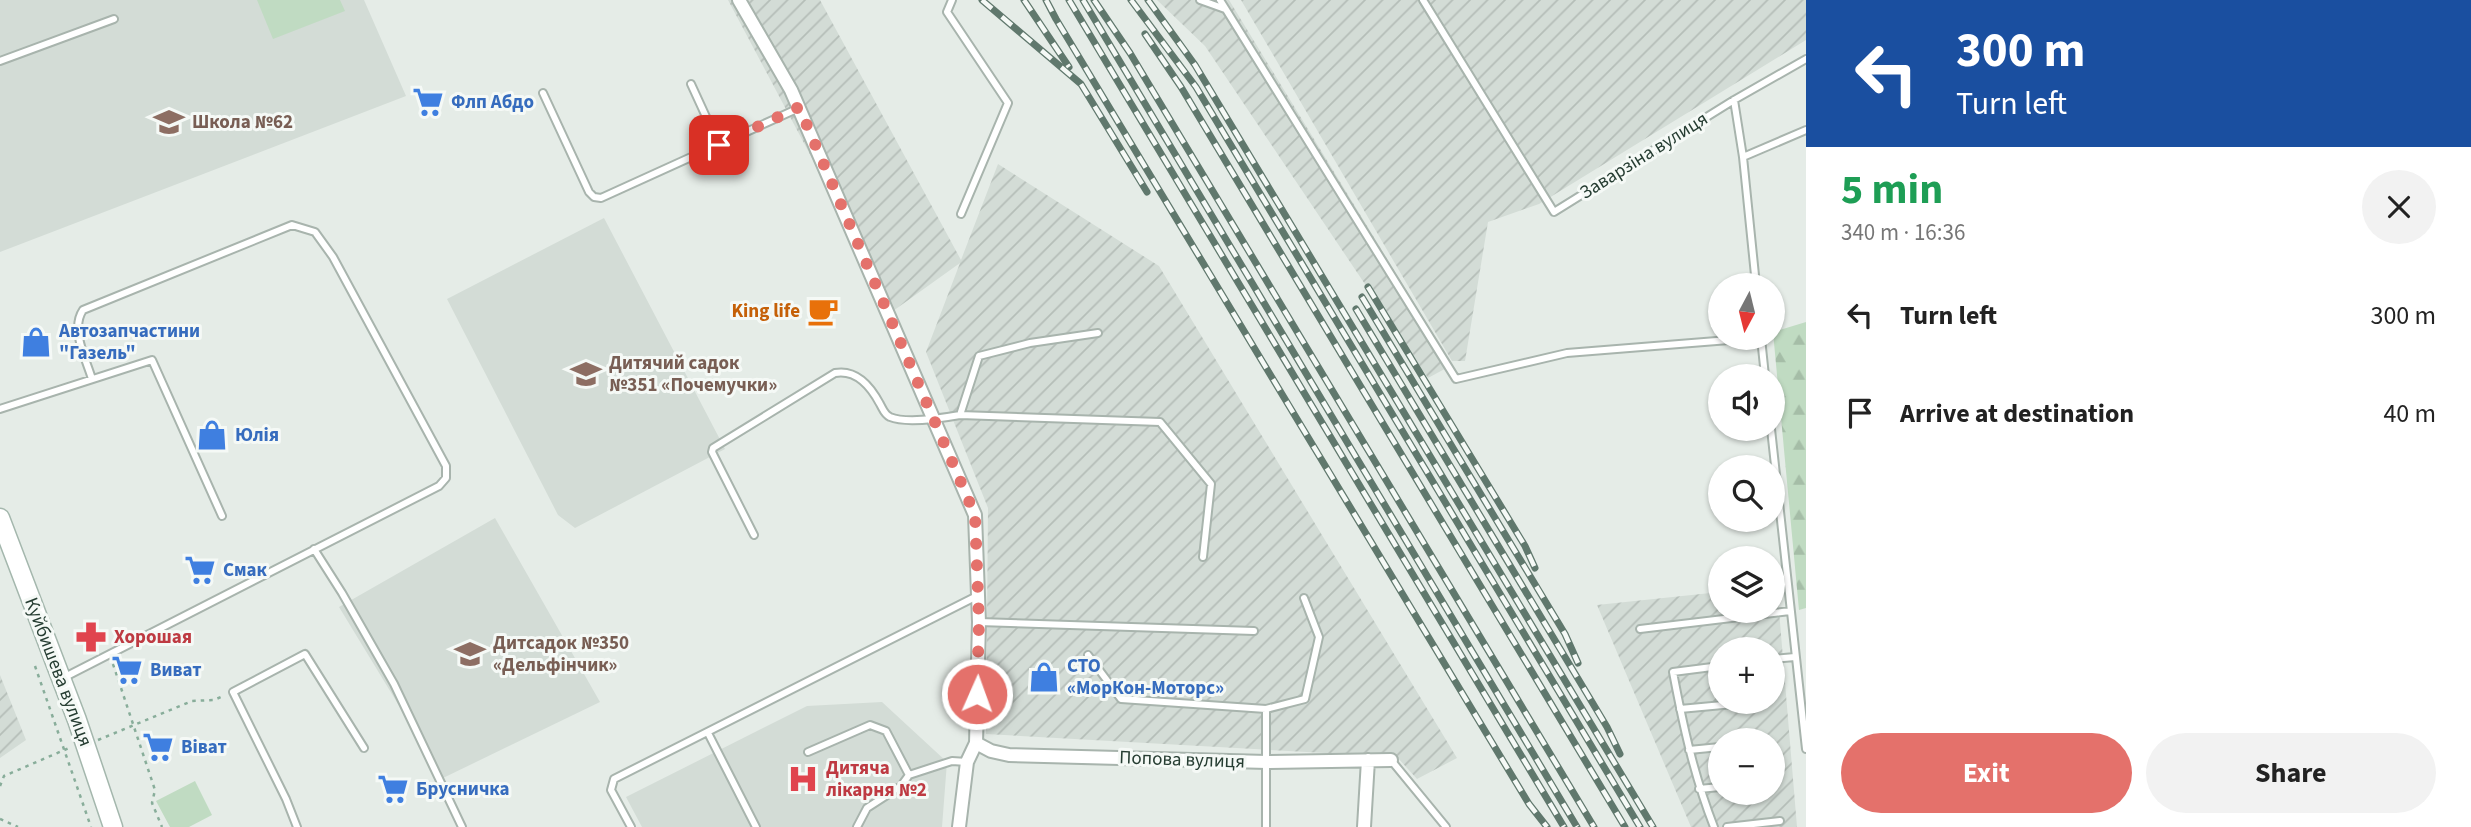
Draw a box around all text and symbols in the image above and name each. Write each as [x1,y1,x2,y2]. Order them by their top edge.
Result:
text: 300 m [1956,16,2085,86]
icon: left [1841,28,1932,119]
text: Turn left [1956,81,2067,127]
supermarket icon: Флп Абдо [411,85,445,119]
place label: Флп Абдо [451,89,534,116]
school or university icon: Школа №62 [152,105,186,139]
street label: Заварзіна вулиця [1575,106,1713,206]
place label: Школа №62 [192,109,293,136]
pin [689,115,749,175]
icon: arrive [700,126,738,164]
text: 5 min [1841,160,1943,220]
button: close [2362,170,2436,244]
text: 340 m · 16:36 [1841,216,1965,249]
north arrow [1708,273,1785,350]
map controls [1708,273,1785,805]
cafe icon: King life [806,294,840,328]
icon: left [1841,296,1879,334]
text: Turn left [1900,297,1997,334]
text: 300 m [2370,297,2436,334]
place label: King life [731,298,800,325]
place label: Автозапчастини "Газель" [58,318,200,367]
shop icon: Автозапчастини "Газель" [19,325,53,359]
place label: Дитячий садок №351 «Почемучки» [609,350,777,399]
school or university icon: Дитячий садок №351 «Почемучки» [569,357,603,391]
button: sound [1708,364,1785,441]
icon: arrive [1841,394,1879,432]
text: Arrive at destination [1900,395,2134,432]
text: 40 m [2383,395,2436,432]
shop icon: Юлія [195,418,229,452]
place label: Юлія [235,422,279,449]
button: search [1708,455,1785,532]
button: layers [1708,546,1785,623]
supermarket icon: Смак [183,553,217,587]
place label: Смак [223,557,268,584]
street label: Куйбишева вулиця [17,594,99,750]
pharmacy icon: Хорошая [74,620,108,654]
place label: Хорошая [114,624,192,651]
place label: Дитсадок №350 «Дельфінчик» [493,630,629,679]
school or university icon: Дитсадок №350 «Дельфінчик» [453,637,487,671]
button: + [1708,637,1785,714]
supermarket icon: Виват [110,653,144,687]
place label: СТО «МорКон-Моторс» [1067,653,1224,702]
place label: Виват [150,657,202,684]
position arrow [940,657,1014,731]
shop icon: СТО «МорКон-Моторс» [1027,660,1061,694]
button: − [1708,728,1785,805]
supermarket icon: Віват [141,730,175,764]
button: Exit [1841,733,2132,813]
button: Share [2146,733,2436,813]
place label: Віват [181,734,227,761]
street label: Попова вулиця [1119,744,1245,776]
place label: Дитяча лікарня №2 [826,755,927,804]
hospital icon: Дитяча лікарня №2 [786,762,820,796]
supermarket icon: Брусничка [376,772,410,806]
place label: Брусничка [416,776,510,803]

